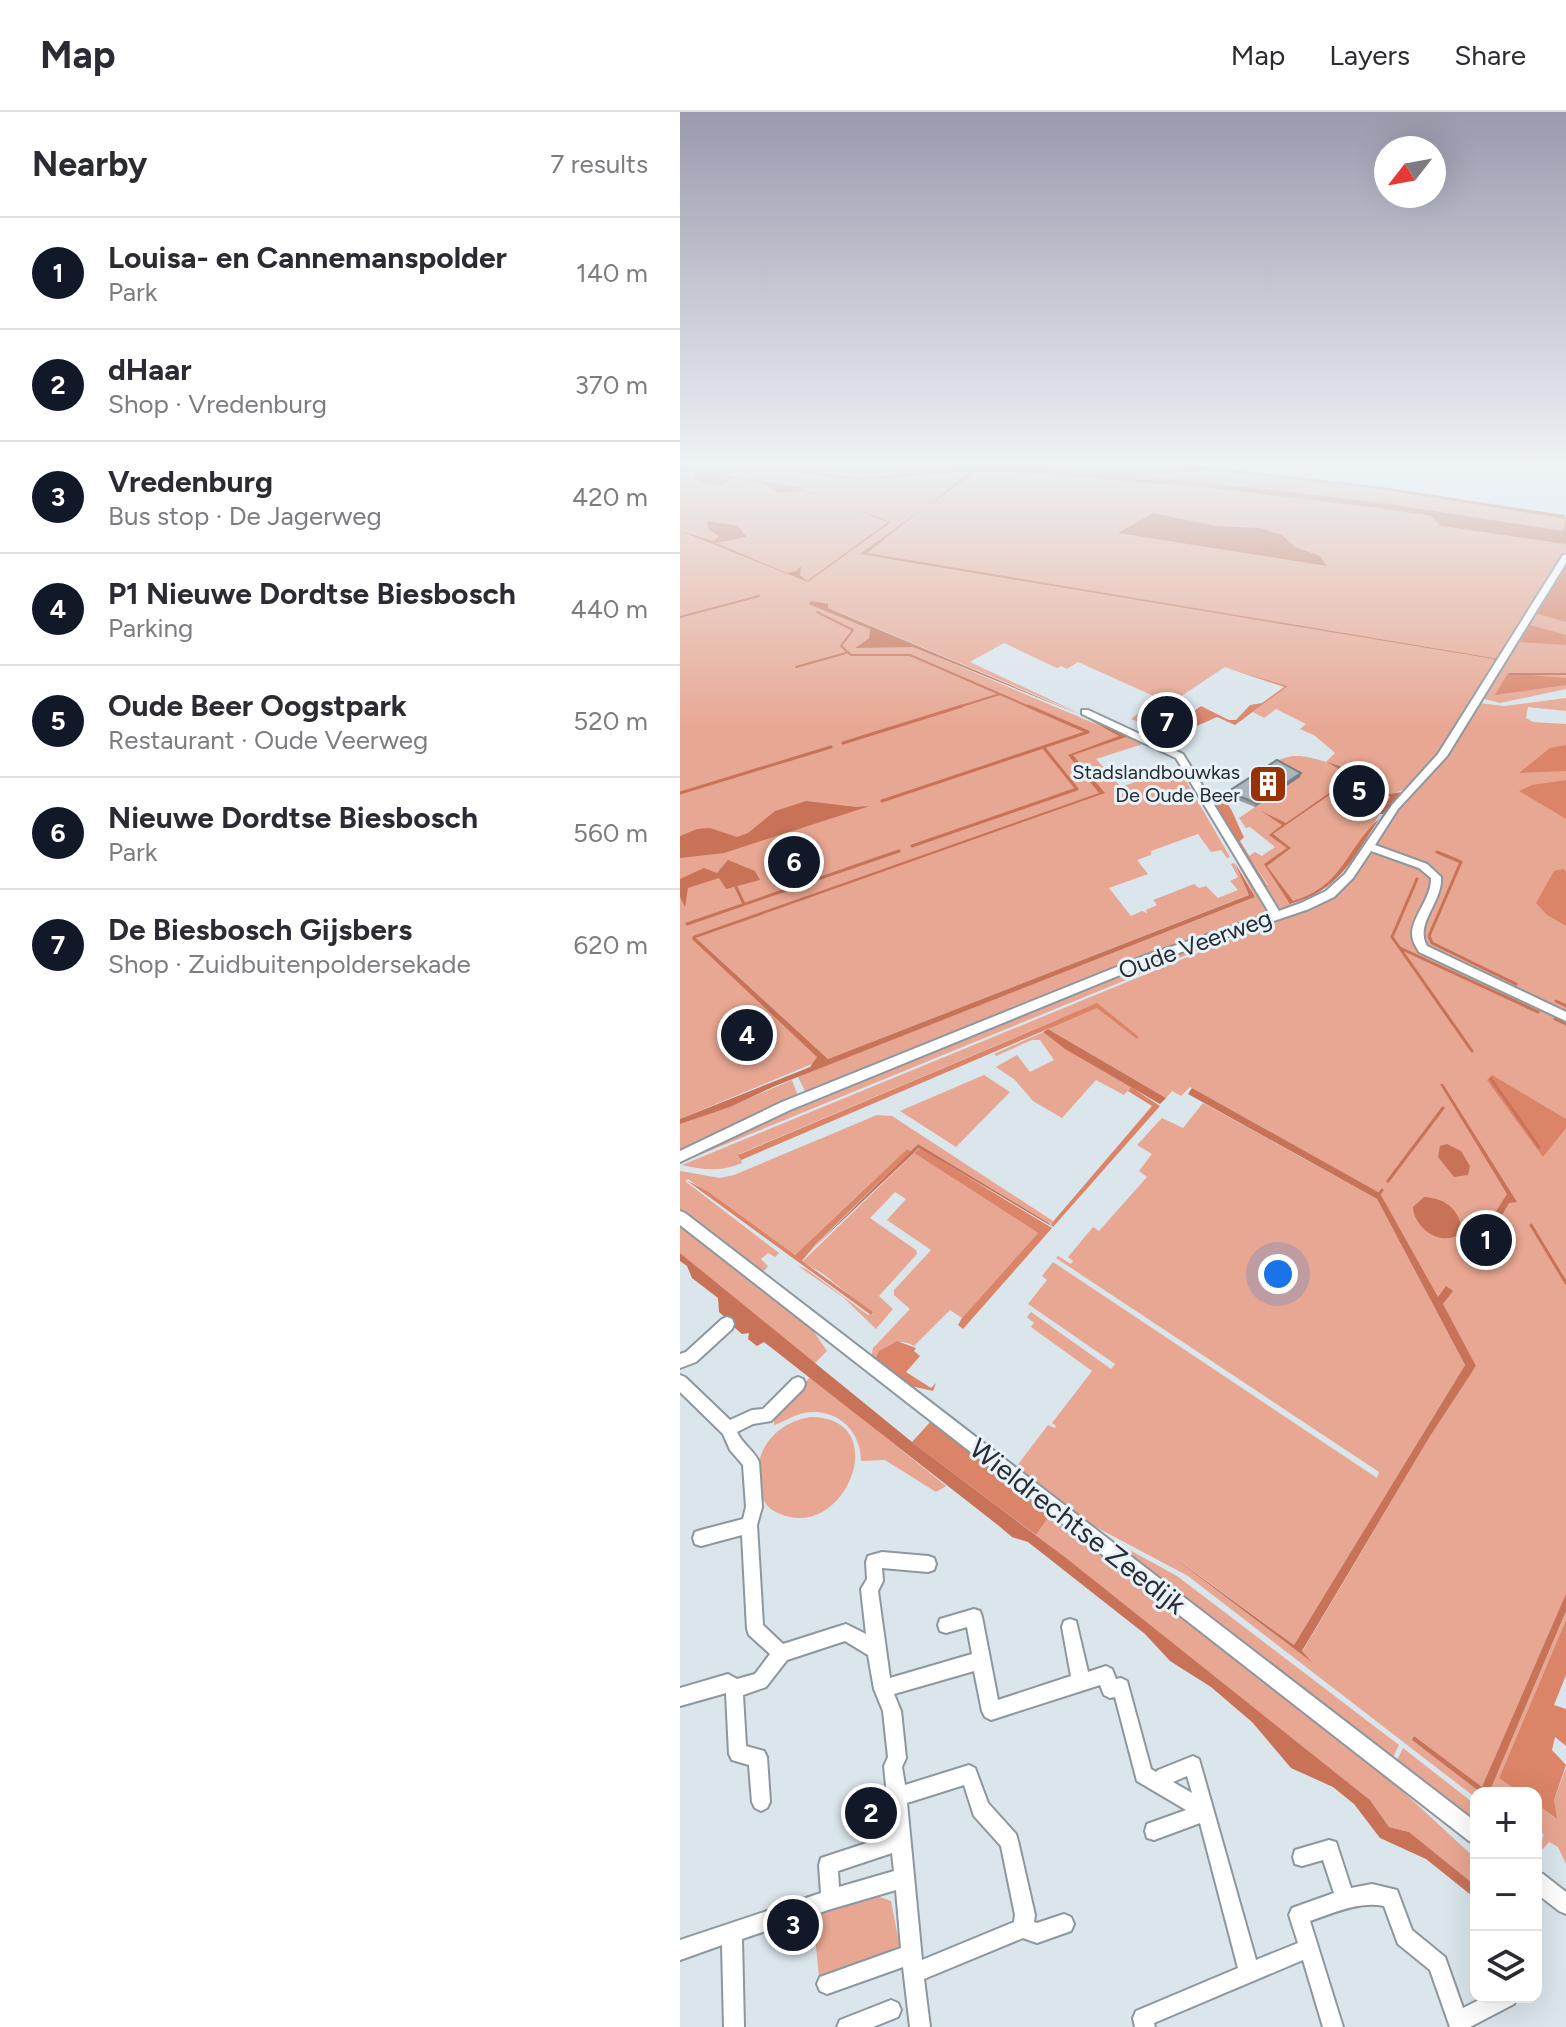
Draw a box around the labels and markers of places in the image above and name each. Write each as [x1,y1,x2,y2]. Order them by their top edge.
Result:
pin: 7 [1141,692,1193,752]
place label: Stadslandbouwkas De Oude Beer [1072,760,1240,807]
pin: 5 [1333,761,1385,821]
building icon: Stadslandbouwkas De Oude Beer [1247,763,1289,805]
pin: 6 [768,832,820,892]
pin: 4 [721,1005,773,1065]
pin: 1 [1460,1210,1512,1270]
pin: 2 [845,1783,897,1843]
pin: 3 [767,1895,819,1955]

